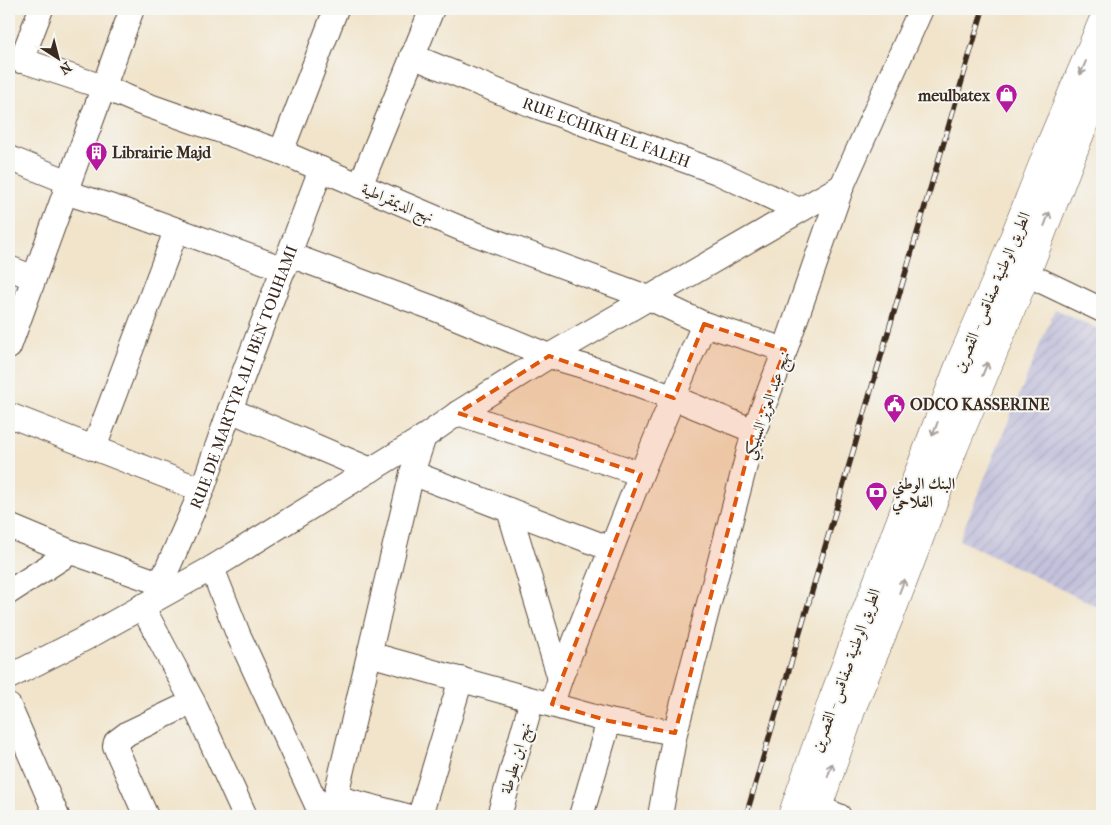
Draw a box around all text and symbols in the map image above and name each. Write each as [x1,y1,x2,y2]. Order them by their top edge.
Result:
north arrow [32,32,82,82]
text: N [56,58,75,78]
one-way arrow [1078,60,1087,75]
shop icon: meulbatex [994,83,1018,114]
place label: meulbatex [917,86,991,105]
street label: RUE ECHIKH EL FALEH [520,93,693,172]
building icon: Librairie Majd [84,140,108,171]
place label: Librairie Majd [112,143,212,162]
street label: نهج الديمقراطية [357,179,437,231]
street label: الطريق الوطنية صفاقس - القصرين [949,209,1035,376]
one-way arrow [1043,211,1052,227]
street label: RUE DE MARTYR ALI BEN TOUHAMI [186,243,301,512]
street label: نهج عبد العزيز السبيكي [739,349,800,464]
one-way arrow [981,362,991,377]
public building icon: ODCO KASSERINE [882,392,906,423]
place label: ODCO KASSERINE [910,395,1050,414]
one-way arrow [930,420,939,436]
place label: البنك الوطني الفلاحي [891,474,955,515]
bank icon: البنك الوطني الفلاحي [864,480,888,511]
one-way arrow [898,579,907,594]
street label: الطريق الوطنية صفاقس - القصرين [807,586,885,755]
street label: نهج ابن بطوطة [496,720,540,797]
one-way arrow [826,762,836,778]

